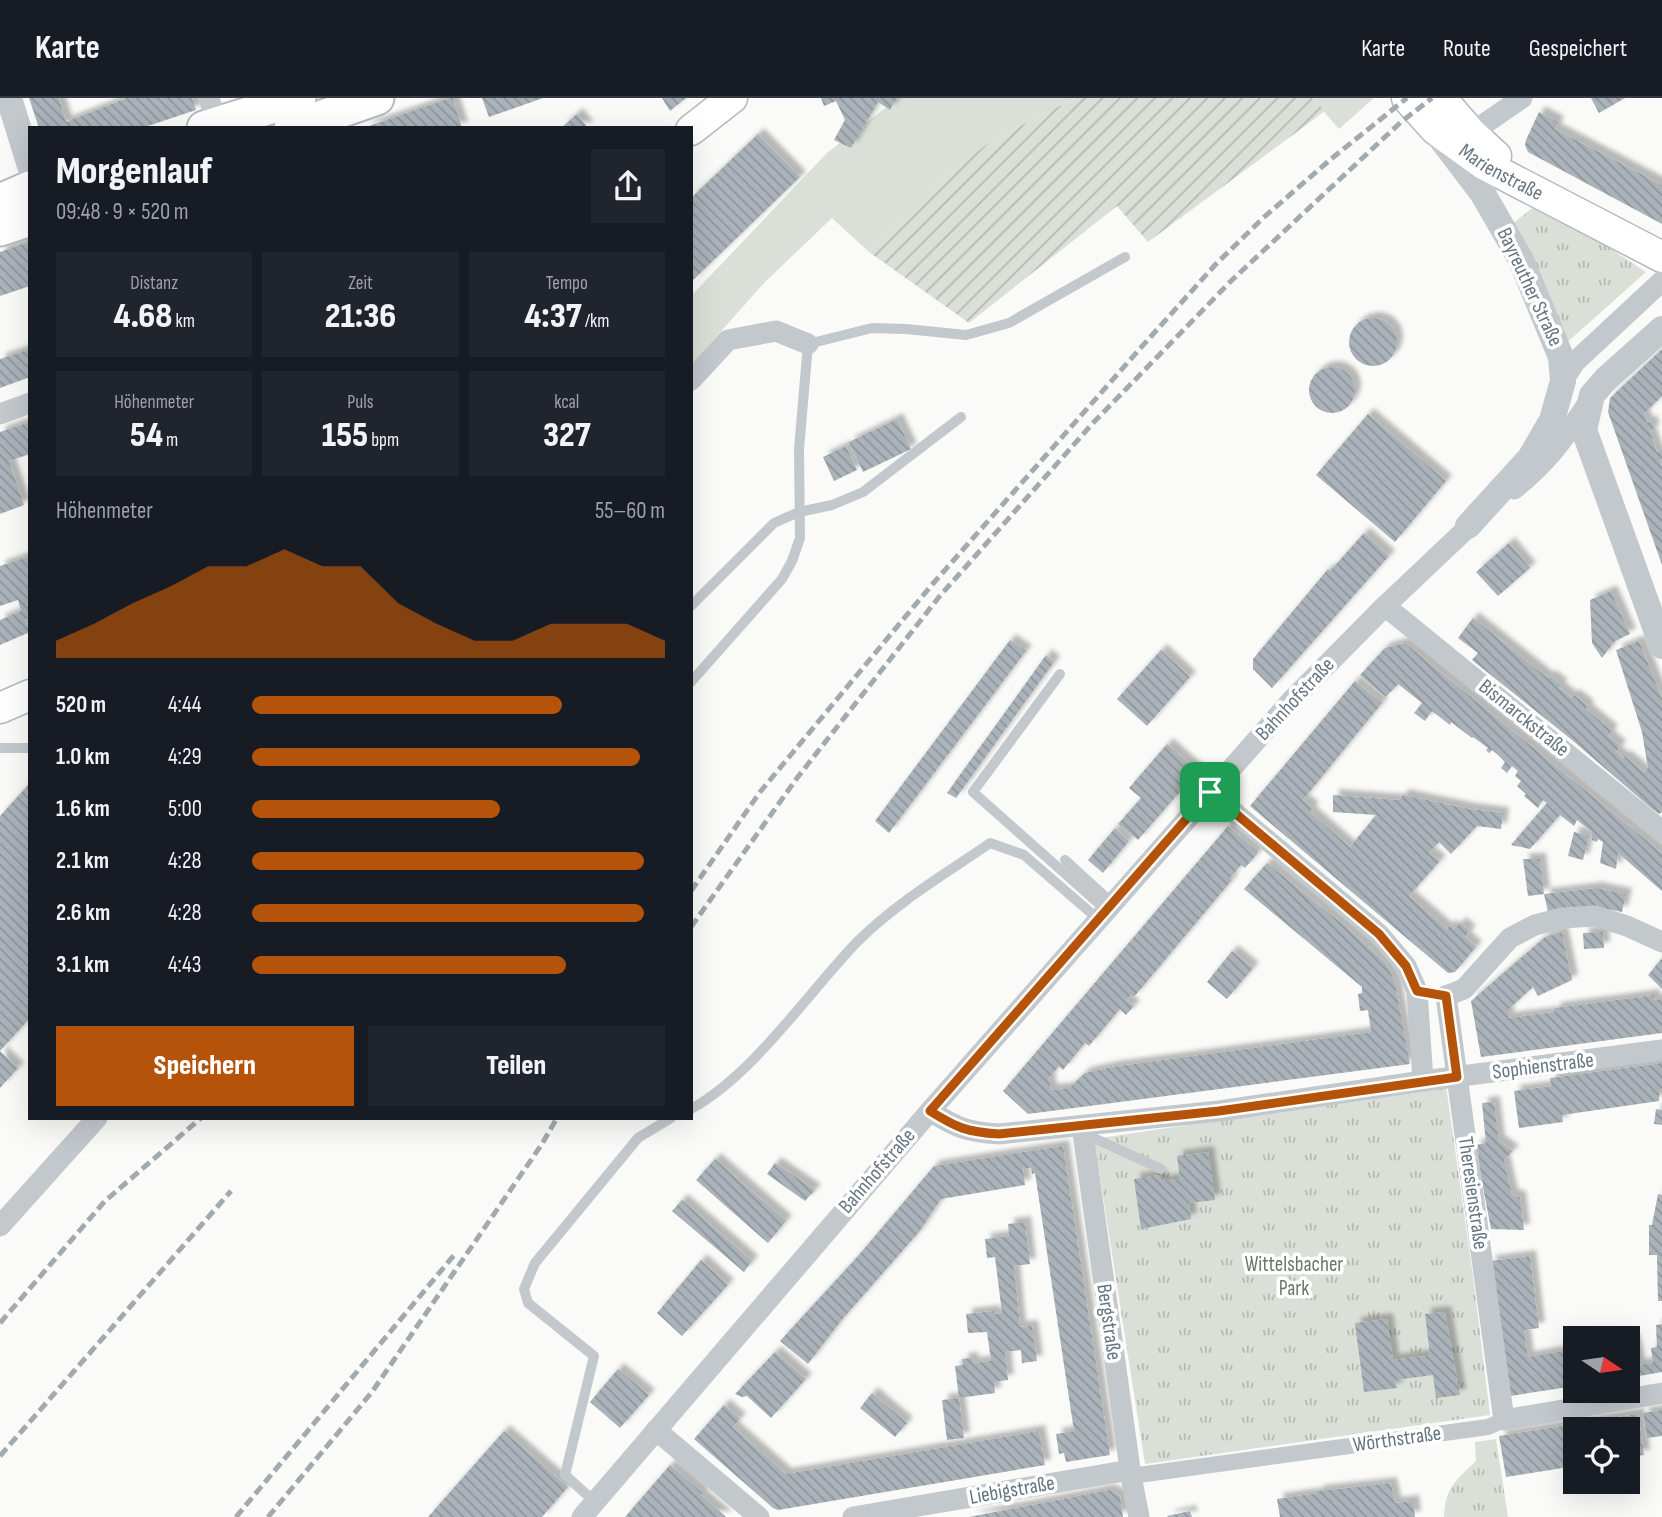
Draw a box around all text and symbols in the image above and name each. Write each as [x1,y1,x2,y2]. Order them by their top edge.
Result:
text: Karte [35,28,100,68]
text: Karte [1361,34,1405,63]
text: Route [1443,34,1491,63]
text: Gespeichert [1529,34,1627,63]
street label: Marienstraße [1454,138,1548,206]
text: Morgenlauf [56,149,212,194]
button: share [591,149,665,223]
text: 09:48 · 9 × 520 m [56,198,189,226]
street label: Bayreuther Straße [1492,224,1568,350]
text: Distanz [130,272,178,295]
text: Zeit [348,272,373,295]
text: Tempo [546,272,588,295]
text: 4.68 [113,295,172,338]
text: 21:36 [325,295,396,338]
text: 4:37 [524,295,582,338]
text: km [172,310,195,333]
text: /km [582,310,609,333]
text: Höhenmeter [114,391,194,414]
text: Puls [347,391,374,414]
text: kcal [554,391,579,414]
text: 54 [130,414,163,457]
text: 155 [322,414,368,457]
text: 327 [543,414,591,457]
text: m [163,429,178,452]
text: bpm [368,429,399,452]
text: Höhenmeter [56,497,153,525]
text: 55–60 m [595,497,665,525]
street label: Bahnhofstraße [1250,652,1340,746]
street label: Bismarckstraße [1474,674,1574,762]
text: 520 m [56,691,106,719]
text: 4:44 [168,691,201,719]
text: 1.0 km [56,743,110,771]
text: 4:29 [168,743,202,771]
pin [1180,762,1240,822]
icon: arrive [1191,773,1229,811]
text: 1.6 km [56,795,110,823]
text: 5:00 [168,795,202,823]
text: 2.1 km [56,847,109,875]
text: 4:28 [168,847,202,875]
text: 2.6 km [56,899,110,927]
text: 4:28 [168,899,202,927]
text: 3.1 km [56,951,109,979]
text: 4:43 [168,951,201,979]
button: Speichern [56,1026,354,1106]
button: Teilen [368,1026,665,1106]
street label: Sophienstraße [1491,1047,1595,1085]
street label: Bahnhofstraße [833,1124,921,1218]
street label: Theresienstraße [1453,1135,1493,1251]
park label: Wittelsbacher Park [1245,1252,1343,1301]
street label: Bergstraße [1091,1282,1127,1362]
north arrow [1563,1326,1640,1404]
map controls [1563,1326,1640,1494]
button: locate [1563,1417,1640,1494]
street label: Wörthstraße [1351,1420,1443,1458]
street label: Liebigstraße [967,1470,1057,1510]

